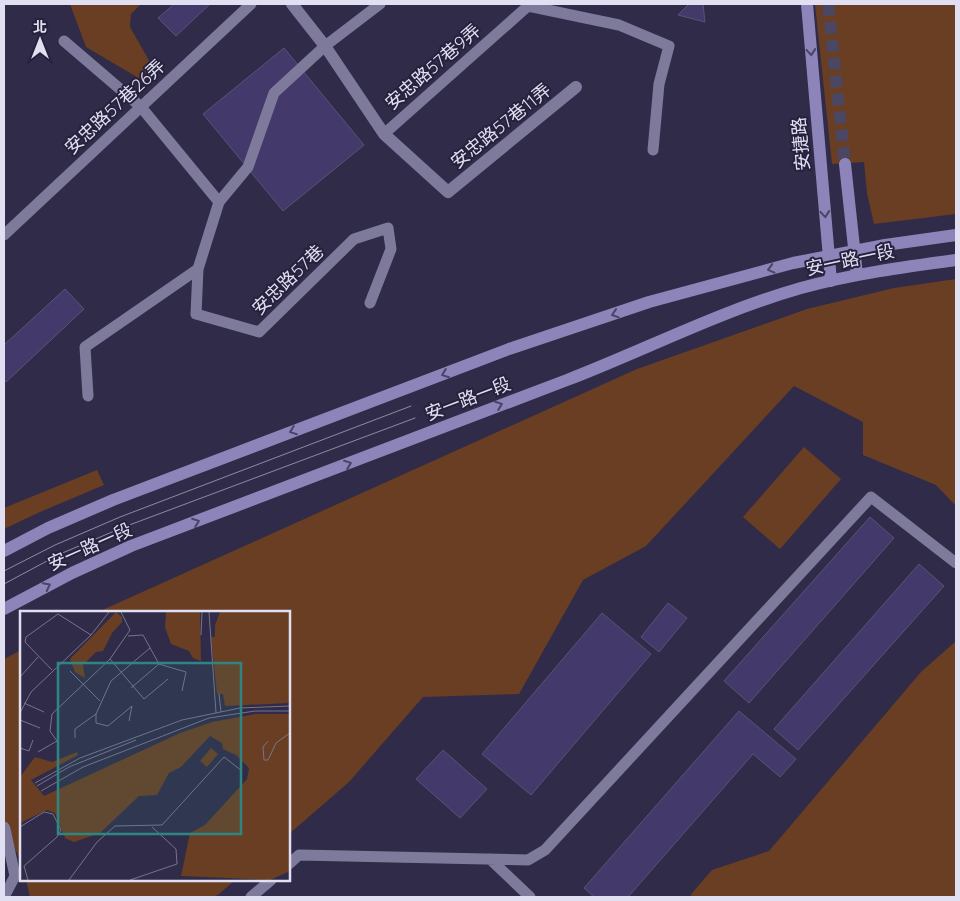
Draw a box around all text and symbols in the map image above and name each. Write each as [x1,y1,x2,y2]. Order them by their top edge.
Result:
north arrow [15,15,65,65]
text: 北 [33,18,47,36]
street label: 安忠路57巷9弄 [380,19,485,114]
one-way arrow [805,49,816,57]
street label: 安忠路57巷26弄 [60,54,170,159]
street label: 安忠路57巷11弄 [446,78,555,173]
street label: 安捷路 [787,116,814,172]
one-way arrow [819,210,830,218]
street label: 安一路一段 [803,239,896,280]
street label: 安忠路57巷 [247,240,328,320]
one-way arrow [767,264,775,274]
one-way arrow [611,308,619,318]
one-way arrow [441,368,450,378]
street label: 安一路一段 [422,372,514,425]
one-way arrow [495,401,503,411]
one-way arrow [289,425,298,436]
one-way arrow [343,460,351,470]
street label: 安一路一段 [44,518,136,575]
one-way arrow [191,518,200,528]
one-way arrow [42,582,51,592]
inset map [20,611,290,881]

